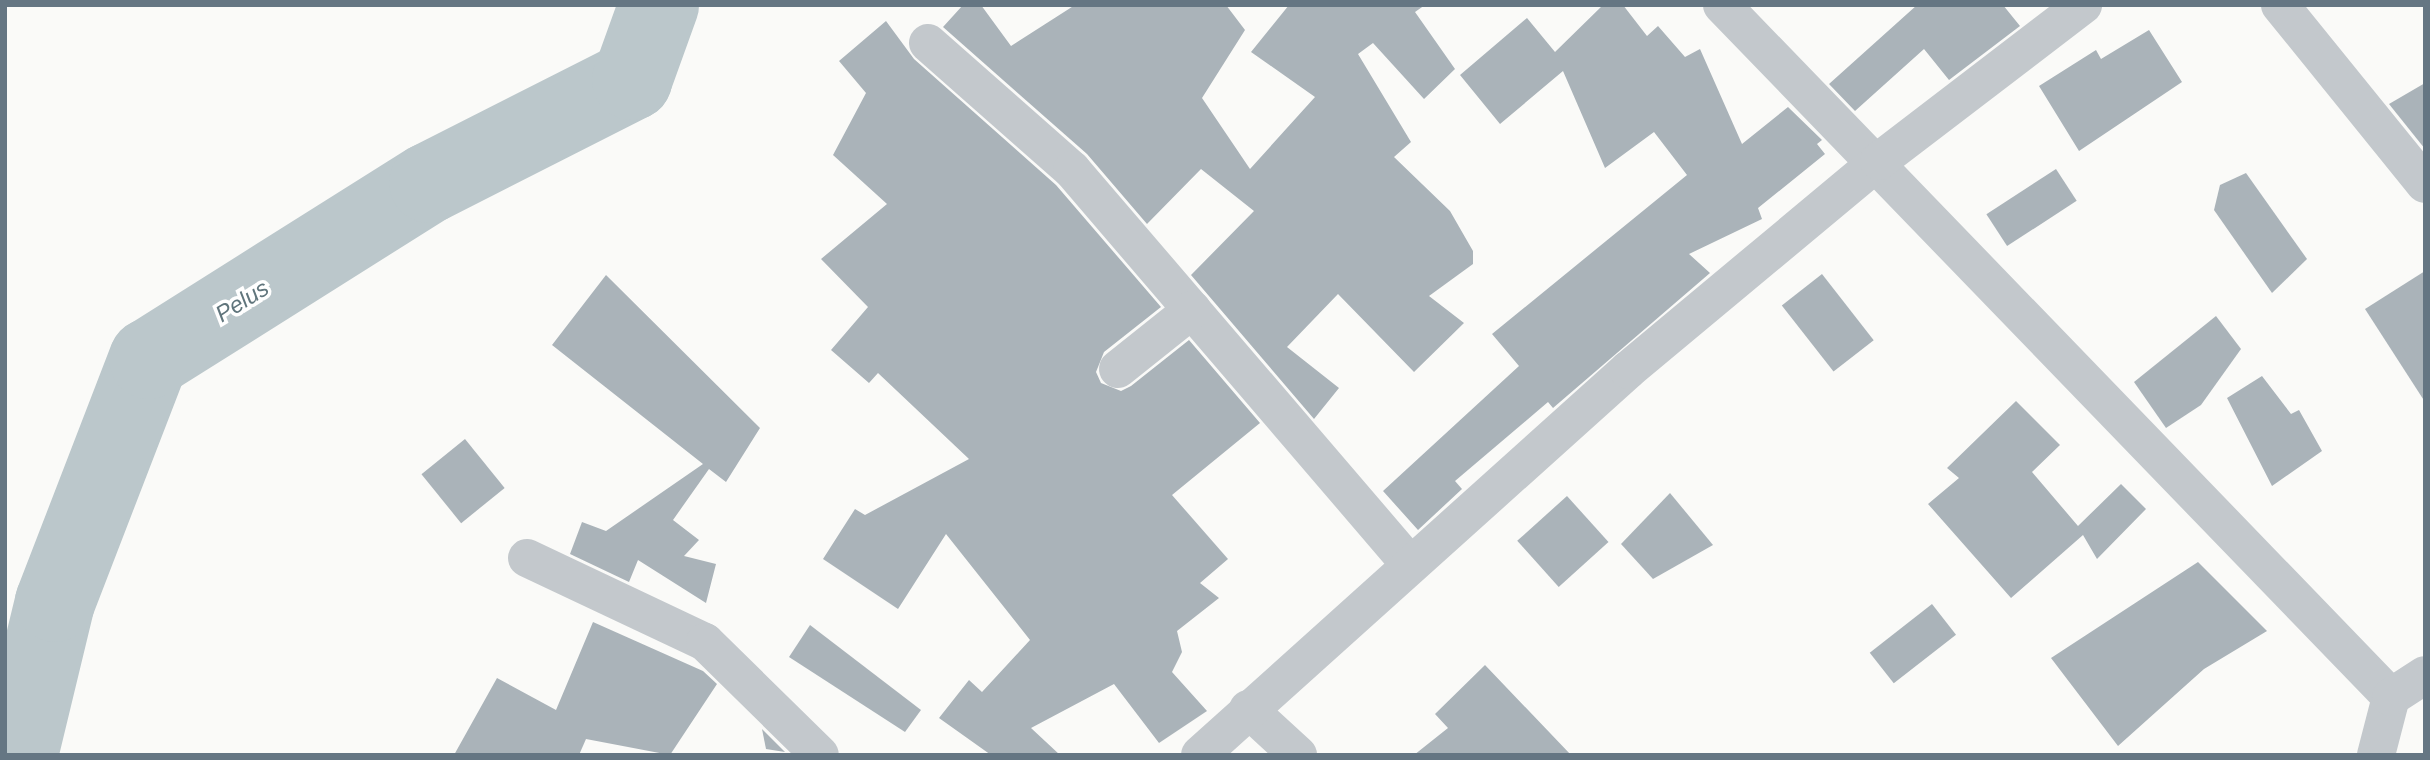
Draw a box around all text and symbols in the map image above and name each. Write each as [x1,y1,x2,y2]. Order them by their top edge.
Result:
water label: Pelus [210,274,274,328]

